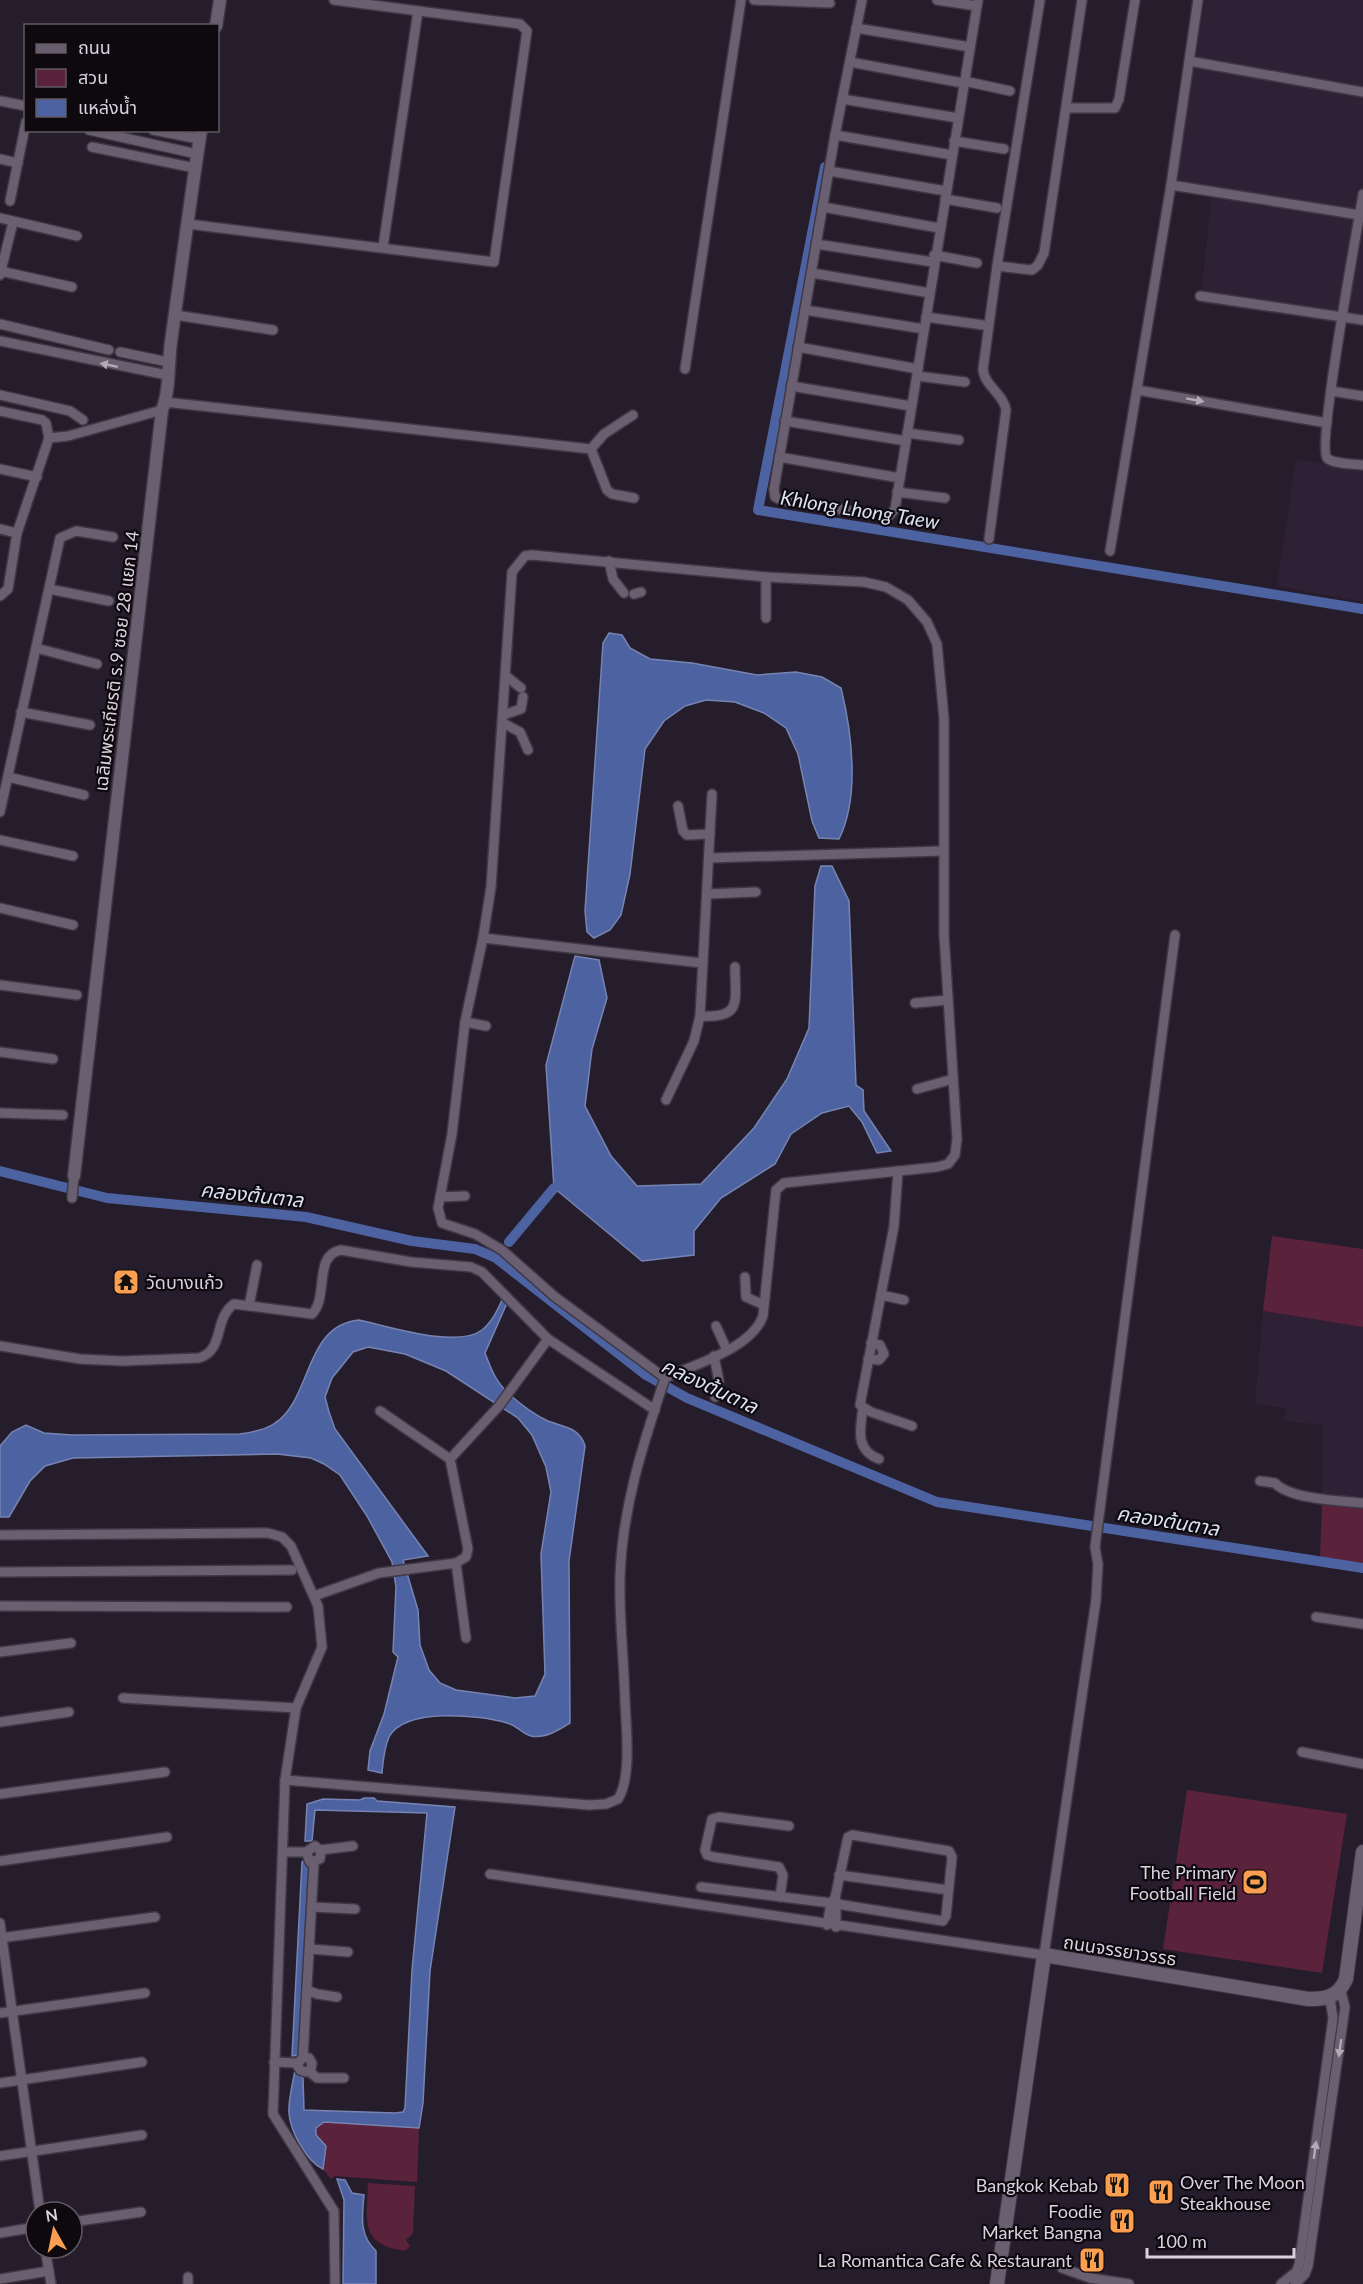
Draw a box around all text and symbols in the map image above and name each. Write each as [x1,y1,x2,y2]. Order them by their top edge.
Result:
legend [24,24,219,132]
text: ถนน [78,36,111,58]
text: สวน [78,66,108,88]
text: แหล่งน้ำ [78,95,137,118]
one-way arrow [99,360,118,369]
one-way arrow [1185,395,1204,404]
water label: Khlong Lhong Taew [779,485,942,533]
street label: เฉลิมพระเกียรติ ร.9 ซอย 28 แยก 14 [89,530,143,792]
water label: คลองต้นตาล [199,1177,305,1211]
temple icon: วัดบางแก้ว [111,1267,141,1297]
place label: วัดบางแก้ว [146,1271,224,1293]
water label: คลองต้นตาล [658,1352,762,1418]
water label: คลองต้นตาล [1115,1500,1221,1540]
place label: The Primary Football Field [1129,1861,1237,1904]
sports icon: The Primary Football Field [1240,1867,1270,1897]
street label: ถนนจรรยาวรรธ [1062,1930,1178,1970]
one-way arrow [1335,2039,1344,2058]
one-way arrow [1310,2141,1319,2160]
restaurant icon: Bangkok Kebab [1102,2170,1132,2200]
place label: Over The Moon Steakhouse [1180,2171,1305,2214]
place label: Bangkok Kebab [976,2174,1098,2196]
restaurant icon: Over The Moon Steakhouse [1146,2177,1176,2207]
north arrow [24,2200,84,2260]
place label: Foodie Market Bangna [982,2200,1102,2243]
text: N [44,2204,59,2225]
restaurant icon: Foodie Market Bangna [1107,2206,1137,2236]
scale bar [1147,2221,1294,2259]
text: 100 m [1156,2230,1207,2252]
restaurant icon: La Romantica Cafe & Restaurant [1077,2245,1107,2275]
place label: La Romantica Cafe & Restaurant [818,2249,1073,2271]

